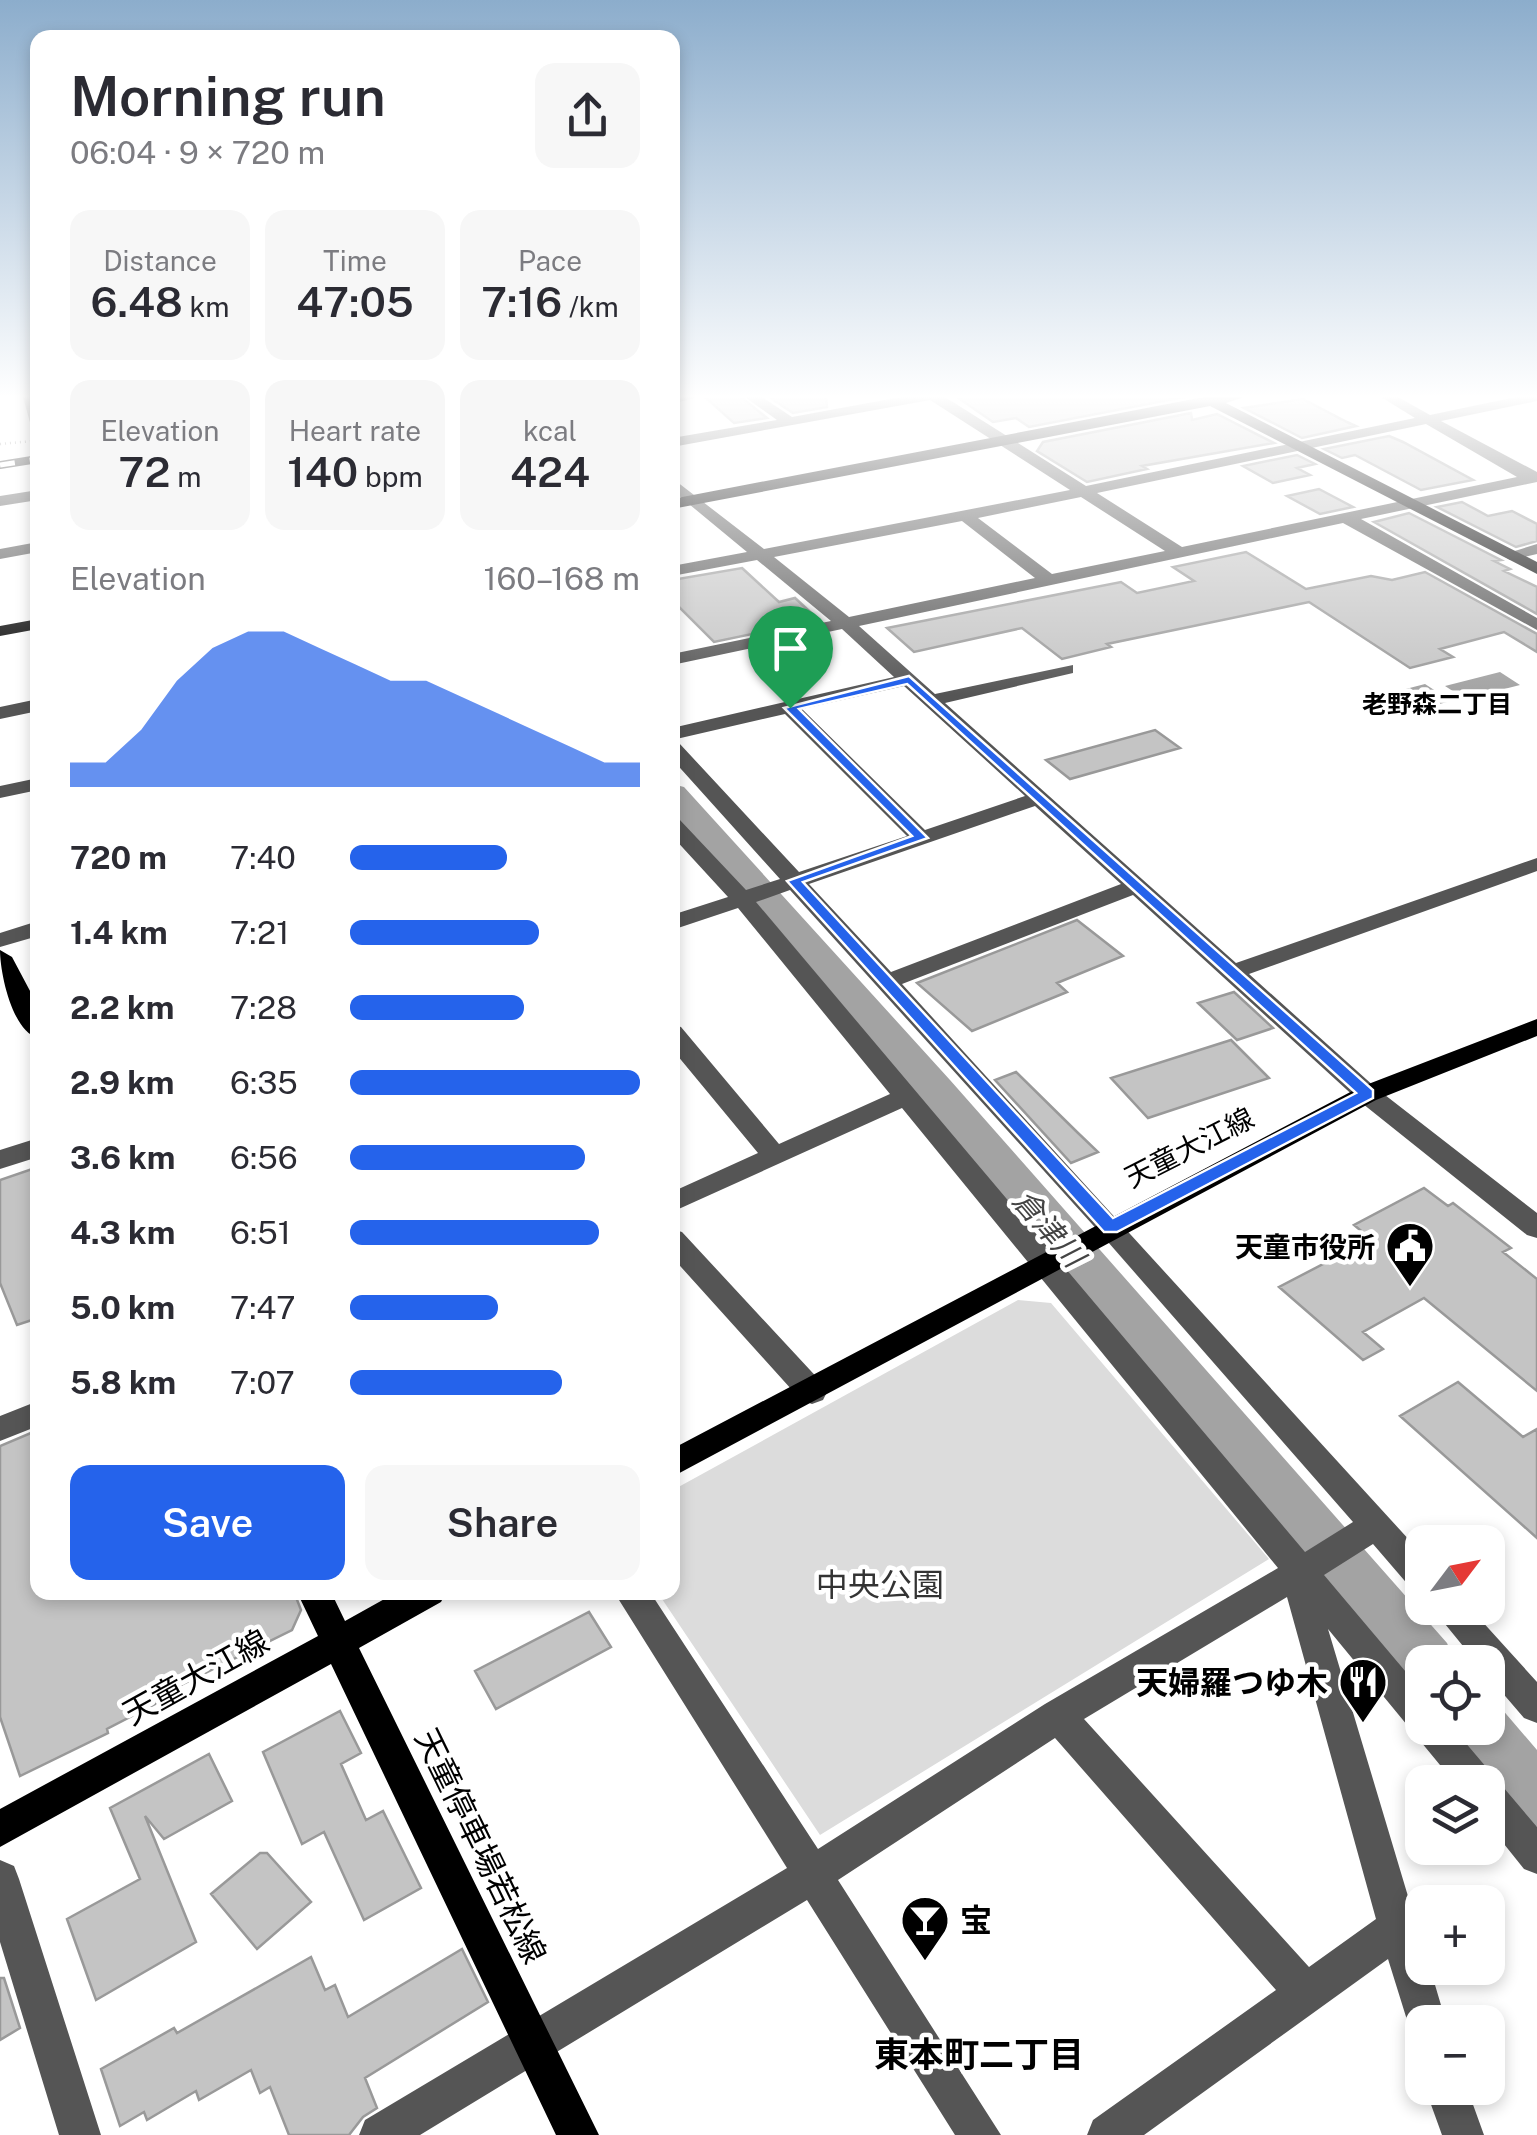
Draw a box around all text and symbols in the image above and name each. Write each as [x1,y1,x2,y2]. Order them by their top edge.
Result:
button: share [535,63,640,168]
text: Morning run [70,64,386,128]
text: 06:04 · 9 × 720 m [70,134,325,171]
text: Distance [103,244,217,277]
text: Time [323,244,387,277]
text: Pace [518,244,582,277]
text: 6.48 [91,277,183,326]
text: 47:05 [296,277,414,326]
text: 7:16 [481,277,562,326]
text: km [183,290,229,323]
text: /km [562,290,619,323]
text: Elevation [101,414,219,447]
text: Heart rate [289,414,421,447]
text: kcal [523,414,577,447]
text: 72 [119,447,170,496]
text: 140 [287,447,358,496]
text: 424 [510,447,590,496]
text: m [170,460,201,493]
text: bpm [358,460,423,493]
text: Elevation [70,560,206,597]
text: 160–168 m [483,560,640,597]
pin [748,606,833,709]
icon: arrive [763,621,818,676]
district label: 老野森二丁目 [1362,689,1512,719]
text: 720 m [70,839,167,876]
text: 7:40 [230,839,296,876]
text: 1.4 km [70,914,168,951]
text: 7:21 [230,914,289,951]
text: 2.2 km [70,989,174,1026]
text: 7:28 [230,989,297,1026]
text: 2.9 km [70,1064,174,1101]
text: 6:35 [230,1064,298,1101]
street label: 天童大江線 [1119,1101,1259,1193]
text: 3.6 km [70,1139,175,1176]
text: 6:56 [230,1139,298,1176]
water label: 倉津川 [1006,1182,1094,1276]
text: 4.3 km [70,1214,175,1251]
text: 6:51 [230,1214,291,1251]
public building icon: 天童市役所 [1384,1220,1436,1288]
place label: 天童市役所 [1235,1230,1375,1263]
text: 5.0 km [70,1289,175,1326]
text: 7:47 [230,1289,296,1326]
text: 5.8 km [70,1364,176,1401]
text: 7:07 [230,1364,295,1401]
button: Save [70,1465,345,1580]
button: Share [365,1465,640,1580]
north arrow [1405,1525,1505,1625]
map controls [1405,1525,1505,2105]
park label: 中央公園 [816,1566,944,1603]
street label: 天童大江線 [117,1622,275,1732]
button: locate [1405,1645,1505,1745]
restaurant icon: 天婦羅つゆ木 [1337,1656,1389,1724]
place label: 天婦羅つゆ木 [1136,1664,1328,1701]
street label: 天童停車場若松線 [408,1723,554,1969]
button: layers [1405,1765,1505,1865]
button: + [1405,1885,1505,1985]
bar icon: 宝 [899,1894,951,1962]
place label: 宝 [960,1902,992,1939]
button: − [1405,2005,1505,2105]
district label: 東本町二丁目 [874,2034,1084,2075]

